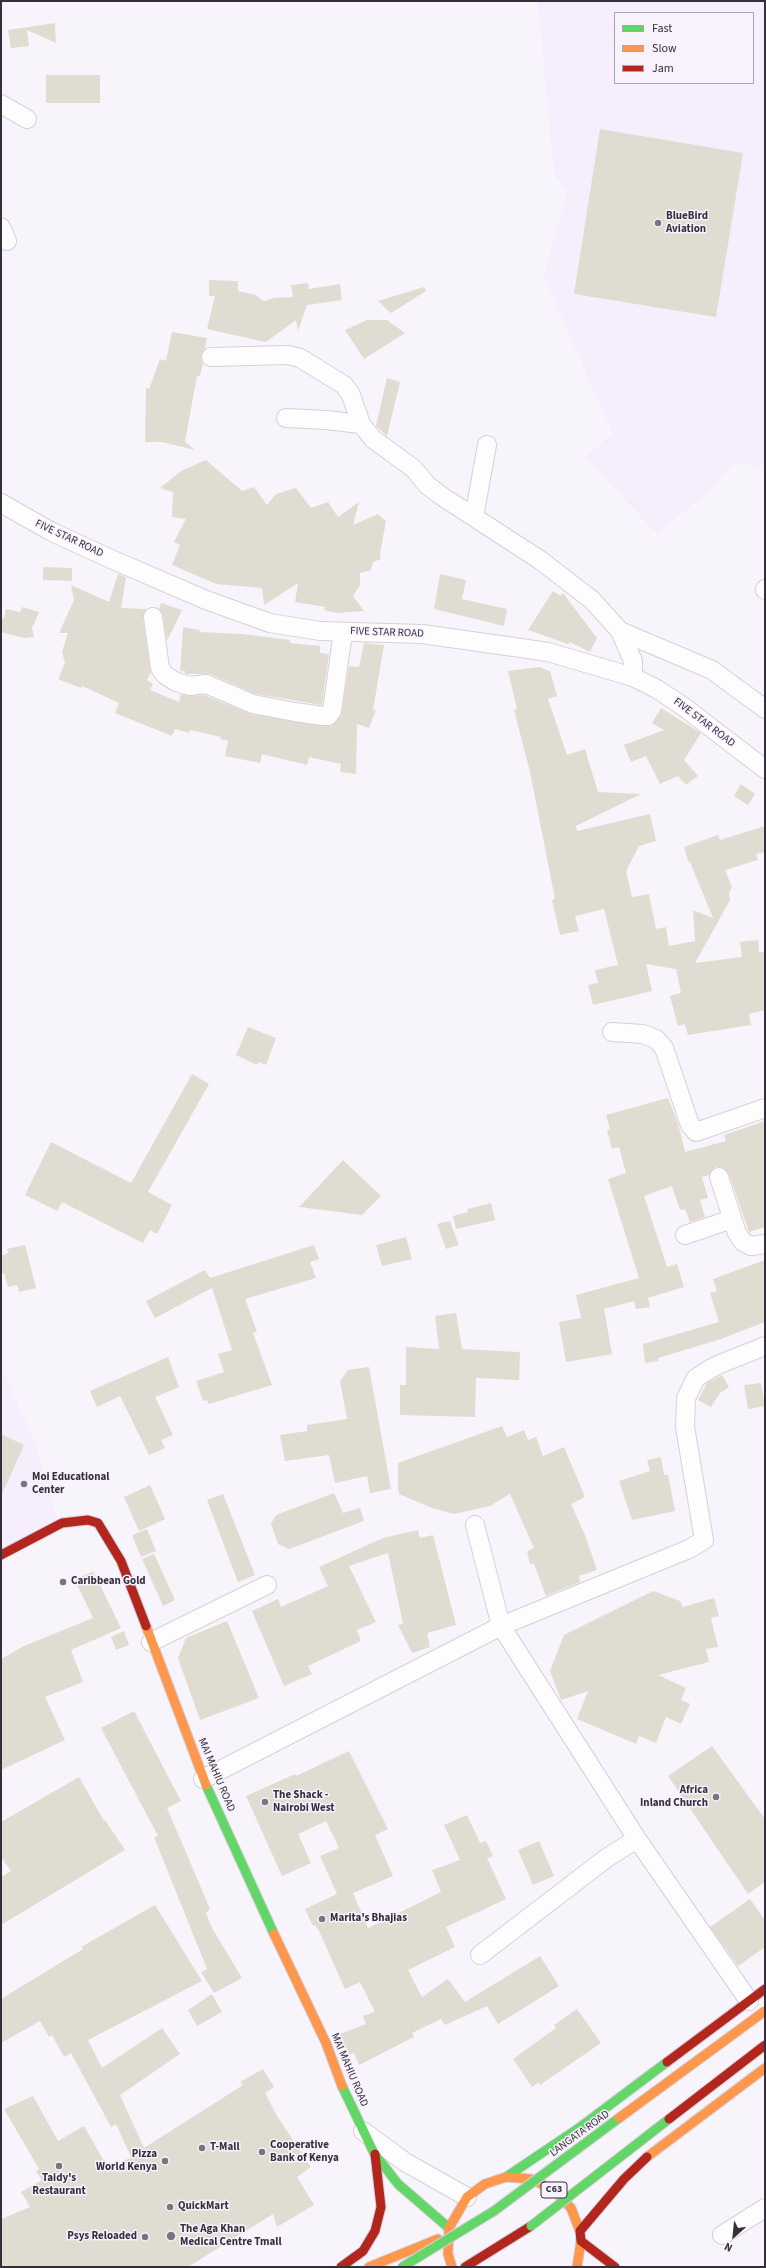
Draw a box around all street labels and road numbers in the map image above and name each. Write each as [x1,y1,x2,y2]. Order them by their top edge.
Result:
street label: FIVE STAR ROAD [33,517,105,561]
street label: FIVE STAR ROAD [350,625,424,641]
street label: FIVE STAR ROAD [671,696,737,750]
street label: MAI MAHIU ROAD [195,1736,237,1814]
street label: MAI MAHIU ROAD [328,2031,370,2109]
street label: LANGATA ROAD [548,2108,612,2160]
road number: C63 [541,2182,567,2198]

